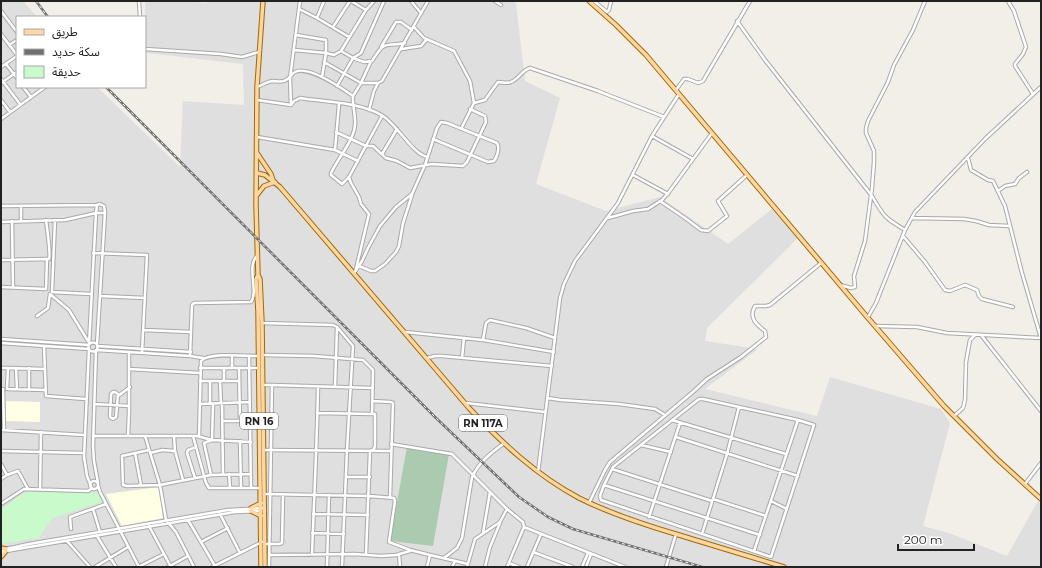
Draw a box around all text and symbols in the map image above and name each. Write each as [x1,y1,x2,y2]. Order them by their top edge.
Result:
legend [16,16,146,88]
text: طريق [52,24,78,40]
text: سكة حديد [52,44,100,59]
text: حديقة [52,64,81,79]
road number: RN 16 [240,413,278,429]
road number: RN 117A [459,415,507,431]
scale bar [898,526,974,552]
text: 200 m [904,532,943,547]

